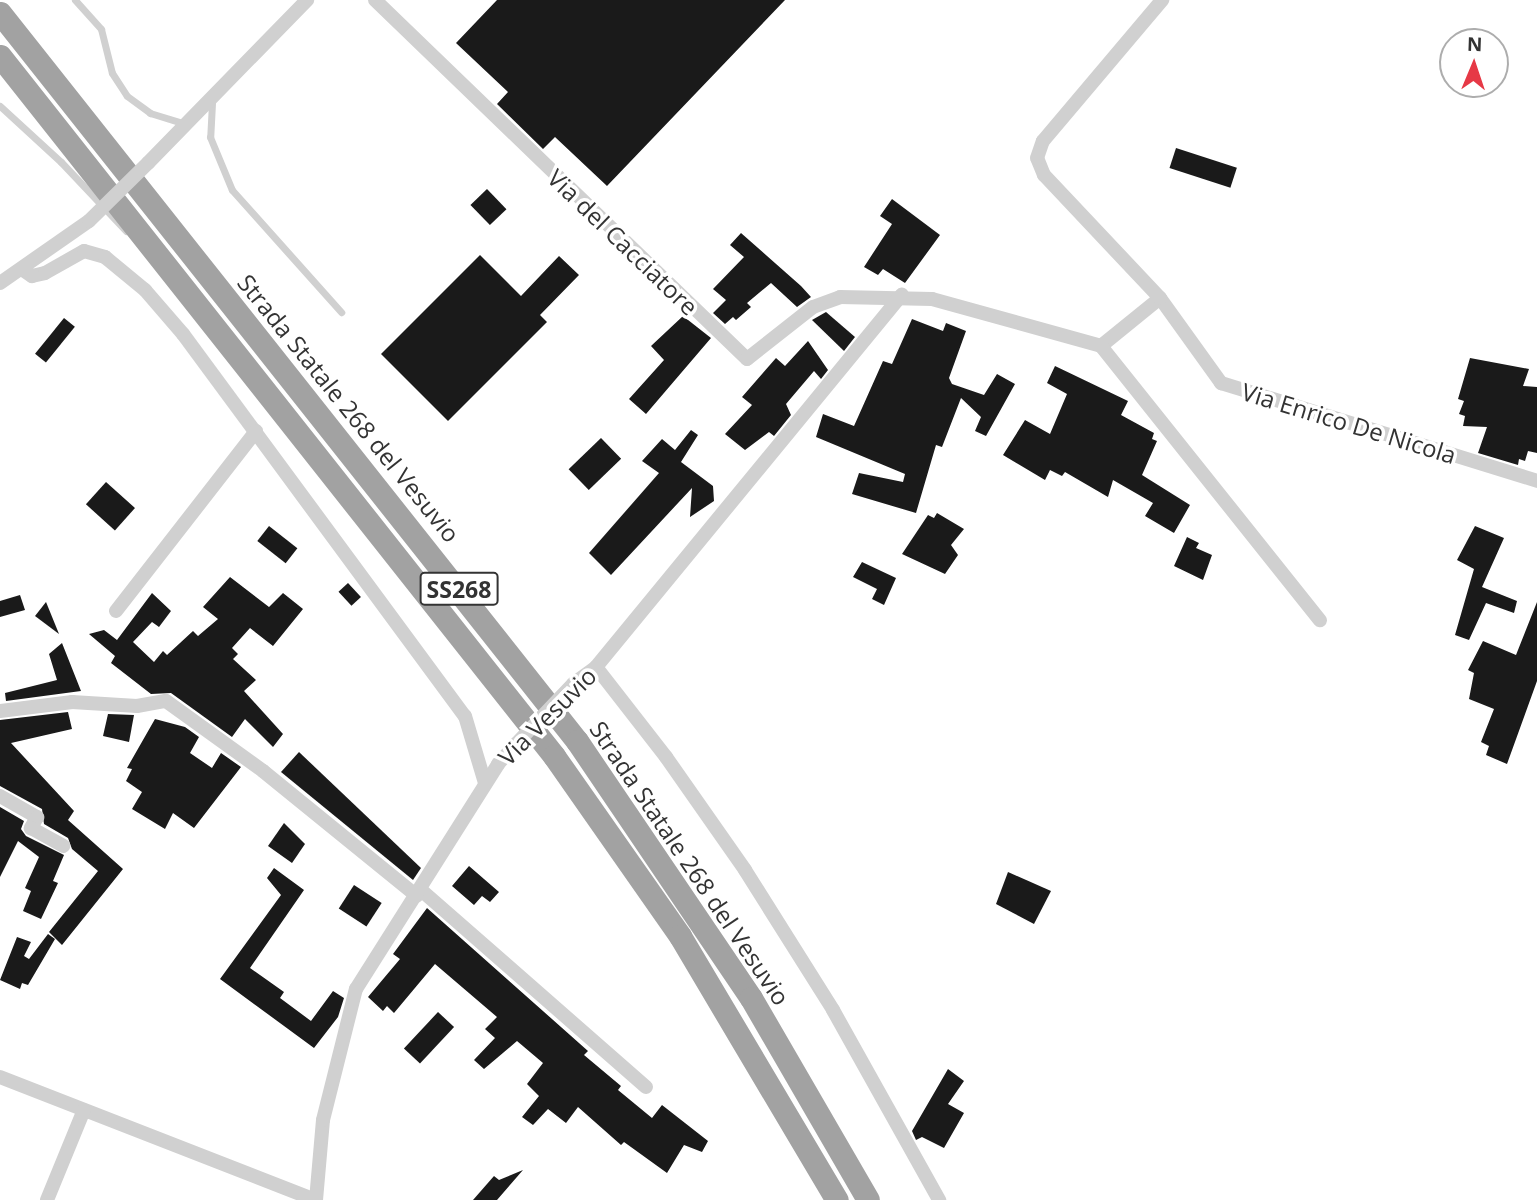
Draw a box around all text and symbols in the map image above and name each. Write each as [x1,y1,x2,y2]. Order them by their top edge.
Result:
north arrow [1439,28,1509,98]
text: N [1466,31,1483,57]
street label: Via del Cacciatore [542,163,704,321]
street label: Strada Statale 268 del Vesuvio [232,268,466,548]
street label: Via Enrico De Nicola [1238,377,1460,469]
road number: SS268 [419,569,499,608]
street label: Via Vesuvio [492,661,602,771]
street label: Strada Statale 268 del Vesuvio [584,716,796,1010]

